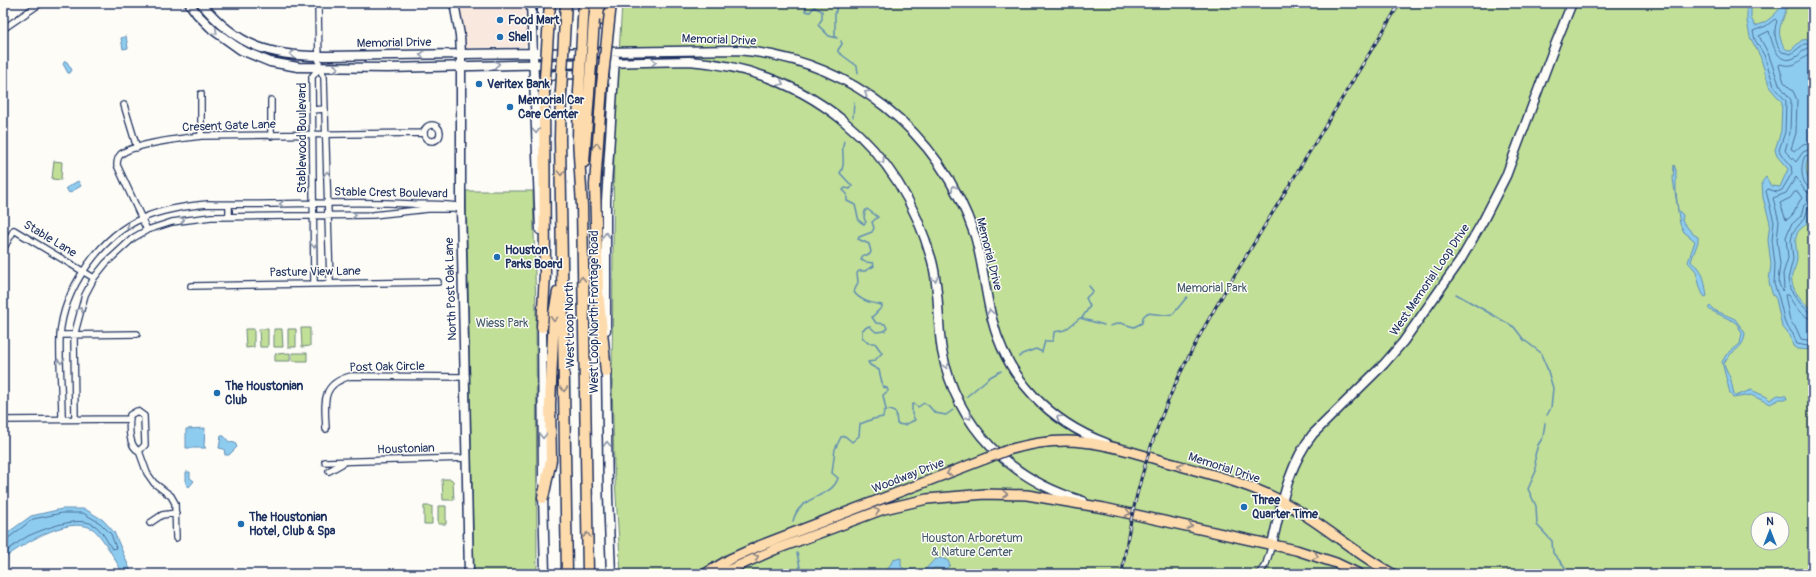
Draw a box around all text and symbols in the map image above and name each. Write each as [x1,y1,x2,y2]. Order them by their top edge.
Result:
place label: Food Mart [508,13,561,28]
marker: Food Mart [495,15,505,25]
one-way arrow [210,27,218,34]
place label: Shell [508,30,532,45]
street label: Memorial Drive [681,31,757,49]
marker: Shell [495,32,505,42]
street label: Memorial Drive [357,35,432,51]
one-way arrow [289,50,295,59]
one-way arrow [419,51,425,59]
one-way arrow [651,58,657,66]
one-way arrow [494,60,500,69]
one-way arrow [333,64,339,72]
place label: Veritex Bank [487,77,551,92]
one-way arrow [776,78,784,86]
marker: Veritex Bank [474,79,484,89]
street label: Stablewood Boulevard [295,83,310,193]
one-way arrow [864,90,871,98]
place label: Memorial Car Care Center [518,93,585,122]
marker: Memorial Car Care Center [505,102,515,112]
street label: Cresent Gate Lane [182,117,276,135]
one-way arrow [531,128,540,134]
one-way arrow [592,142,601,148]
one-way arrow [878,157,885,164]
one-way arrow [556,170,565,176]
one-way arrow [323,171,332,177]
street label: Stable Crest Boulevard [334,185,448,201]
one-way arrow [951,185,959,192]
one-way arrow [279,199,285,208]
one-way arrow [351,211,357,220]
street label: Memorial Drive [973,216,1005,292]
street label: Stable Lane [21,217,79,261]
one-way arrow [179,217,185,225]
street label: West Memorial Loop Drive [1387,221,1473,339]
one-way arrow [126,222,133,229]
street label: West Loop North Frontage Road [587,230,602,394]
one-way arrow [602,232,610,238]
street label: North Post Oak Lane [442,237,460,341]
one-way arrow [310,242,318,248]
place label: Houston Parks Board [505,243,563,272]
marker: Houston Parks Board [492,252,502,262]
street label: Pasture View Lane [269,264,361,280]
one-way arrow [578,276,587,282]
one-way arrow [930,276,939,282]
street label: West Loop North [562,281,578,368]
park label: Memorial Park [1177,281,1247,296]
one-way arrow [75,307,84,314]
one-way arrow [987,309,995,315]
park label: Wiess Park [476,316,528,331]
one-way arrow [550,316,559,322]
one-way arrow [57,358,65,364]
street label: Post Oak Circle [349,359,425,375]
one-way arrow [941,362,950,369]
place label: The Houstonian Club [224,379,304,408]
one-way arrow [560,386,568,392]
marker: The Houstonian Club [212,388,222,398]
one-way arrow [964,413,971,420]
one-way arrow [1056,415,1063,423]
one-way arrow [539,433,547,439]
street label: Houstonian [377,440,435,457]
one-way arrow [603,441,611,447]
street label: Memorial Drive [1186,449,1262,487]
street label: Woodway Drive [870,455,946,497]
one-way arrow [1177,462,1184,471]
one-way arrow [945,468,952,476]
one-way arrow [1002,490,1008,499]
place label: Three Quarter Time [1251,493,1319,522]
marker: Three Quarter Time [1239,502,1249,512]
one-way arrow [874,508,881,516]
one-way arrow [1125,508,1131,516]
place label: The Houstonian Hotel, Club & Spa [248,510,336,539]
north arrow [1750,511,1790,551]
text: N [1766,515,1774,528]
marker: The Houstonian Hotel, Club & Spa [236,519,246,529]
one-way arrow [1187,522,1193,530]
park label: Houston Arboretum & Nature Center [921,531,1023,560]
one-way arrow [583,532,591,538]
one-way arrow [1313,551,1320,560]
one-way arrow [752,554,759,562]

